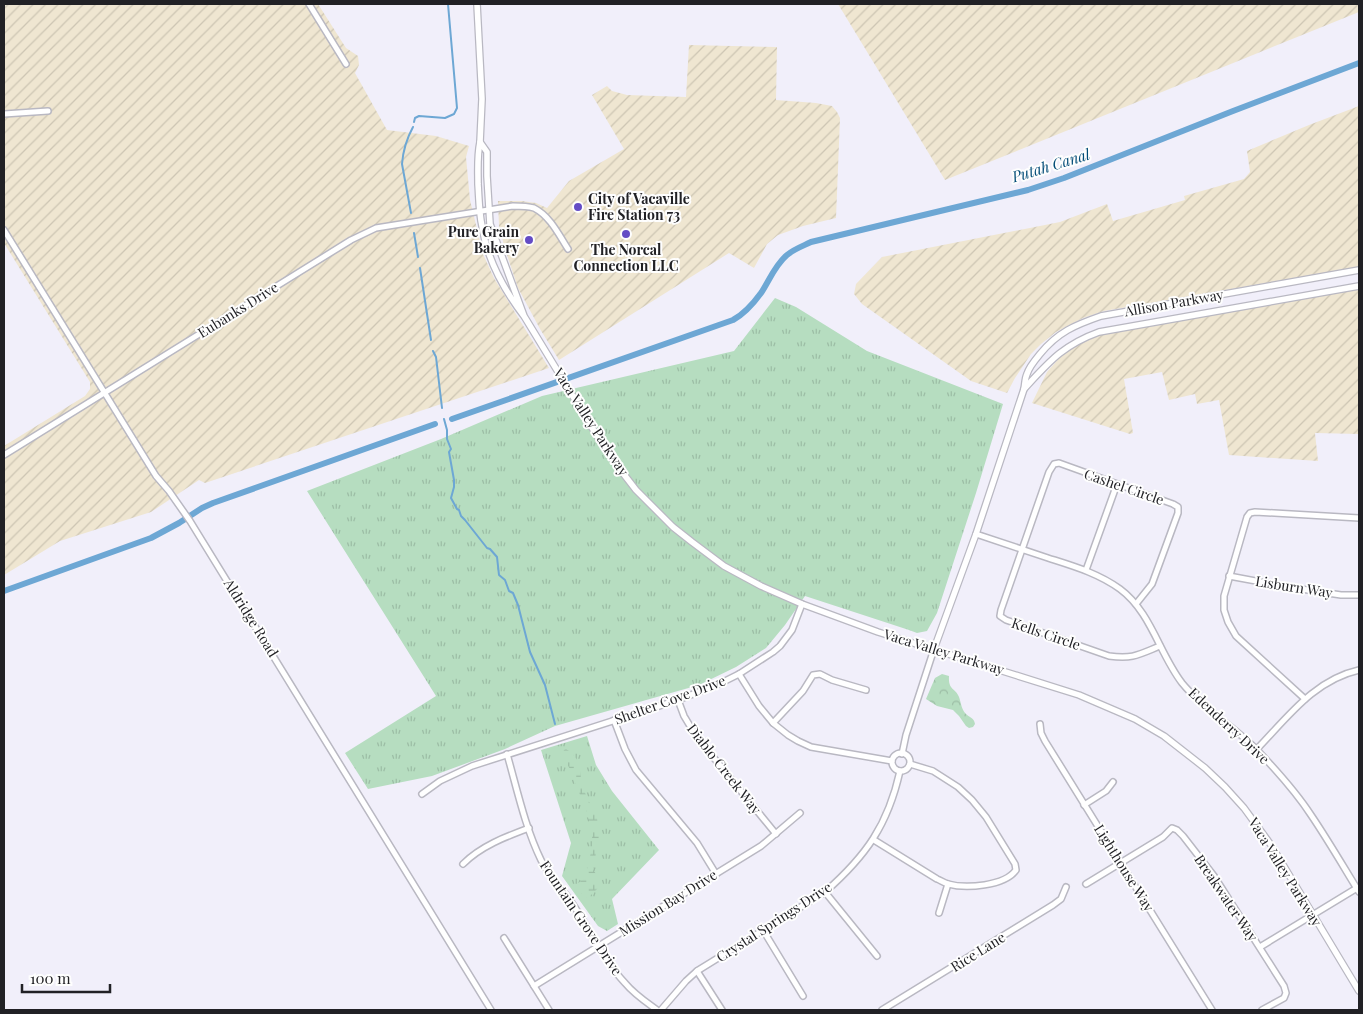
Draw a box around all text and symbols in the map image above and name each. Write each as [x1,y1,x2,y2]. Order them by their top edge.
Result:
water label: Putah Canal [1008,143,1093,187]
place label: City of Vacaville Fire Station 73 [588,189,690,224]
marker: City of Vacaville Fire Station 73 [572,201,584,213]
place label: Pure Grain Bakery [448,222,520,257]
marker: The Norcal Connection LLC [620,228,632,240]
marker: Pure Grain Bakery [523,234,535,246]
place label: The Norcal Connection LLC [573,240,679,275]
street label: Eubanks Drive [194,277,282,342]
street label: Allison Parkway [1122,284,1225,321]
street label: Vaca Valley Parkway [549,363,633,479]
street label: Cashel Circle [1082,464,1167,509]
street label: Lisburn Way [1254,571,1334,602]
street label: Aldridge Road [219,574,283,660]
street label: Kells Circle [1009,613,1083,654]
street label: Vaca Valley Parkway [881,624,1007,679]
street label: Shelter Cove Drive [612,671,728,728]
street label: Edenderry Drive [1185,683,1274,768]
street label: Diablo Creek Way [683,719,766,818]
street label: Vaca Valley Parkway [1244,813,1327,930]
street label: Lighthouse Way [1090,821,1159,915]
street label: Breakwater Way [1190,851,1263,945]
street label: Fountain Grove Drive [536,857,627,979]
street label: Mission Bay Drive [615,865,720,940]
street label: Crystal Springs Drive [712,877,835,966]
street label: Rice Lane [947,927,1009,976]
scale bar [22,962,110,994]
text: 100 m [30,968,71,988]

